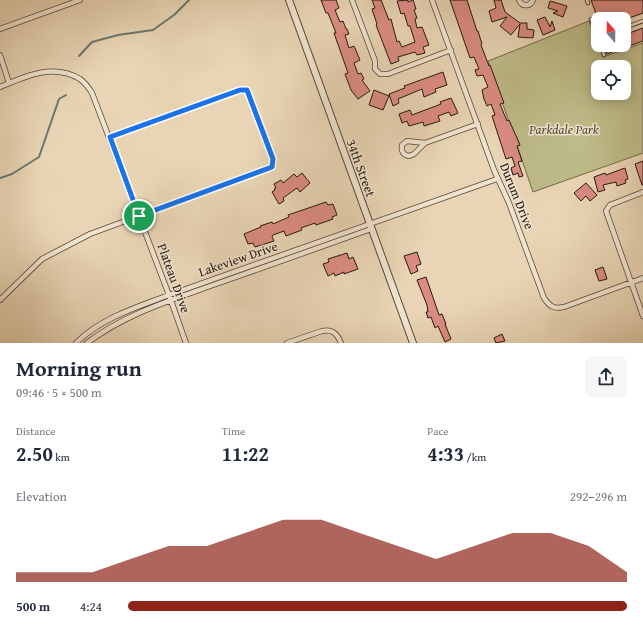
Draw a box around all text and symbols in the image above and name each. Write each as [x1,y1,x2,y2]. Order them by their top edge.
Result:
north arrow [591,12,631,52]
map controls [591,12,631,100]
button: locate [591,60,631,100]
park label: Parkdale Park [528,120,599,139]
street label: 34th Street [342,136,380,200]
street label: Durum Drive [495,160,539,232]
pin [122,199,156,233]
icon: arrive [128,205,150,227]
street label: Lakeview Drive [196,237,280,281]
street label: Plateau Drive [153,241,195,315]
text: Morning run [16,352,142,384]
button: share [585,356,627,398]
text: 09:46 · 5 × 500 m [16,383,102,402]
text: Distance [16,423,55,439]
text: Time [222,423,245,439]
text: Pace [427,423,448,439]
text: 2.50 [16,439,53,468]
text: 11:22 [222,439,269,468]
text: 4:33 [427,439,464,468]
text: km [53,449,70,465]
text: /km [464,449,486,465]
text: Elevation [16,487,67,506]
text: 292–296 m [570,487,627,506]
text: 500 m [16,597,50,616]
text: 4:24 [80,597,102,616]

